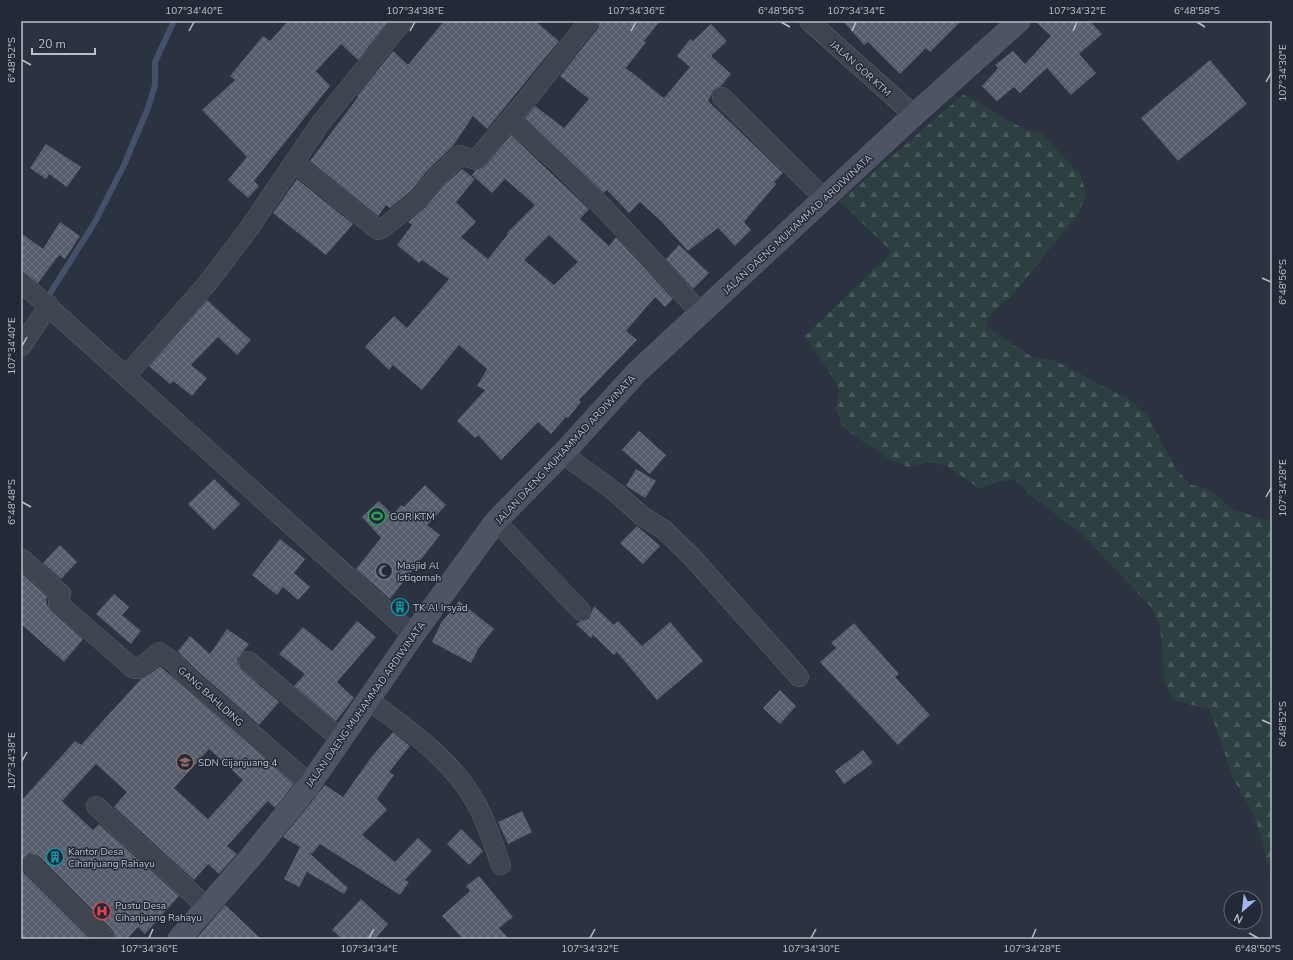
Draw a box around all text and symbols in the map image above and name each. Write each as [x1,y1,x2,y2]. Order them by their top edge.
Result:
text: 107°34'40"E [165,4,223,18]
text: 107°34'38"E [386,4,444,18]
text: 107°34'36"E [607,4,665,18]
text: 6°48'56"S [758,4,804,18]
text: 107°34'34"E [827,4,885,18]
text: 107°34'32"E [1048,4,1106,18]
text: 6°48'58"S [1174,4,1220,18]
scale bar [32,30,95,56]
text: 20 m [38,36,66,52]
text: 6°48'52"S [5,37,19,83]
street label: JALAN GOR KTM [826,37,894,100]
text: 107°34'30"E [1276,44,1290,102]
street label: JALAN DAENG MUHAMMAD ARDIWINATA [719,151,876,299]
text: 6°48'56"S [1276,259,1290,305]
text: 107°34'40"E [5,317,19,375]
street label: JALAN DAENG MUHAMMAD ARDIWINATA [492,371,639,528]
text: 107°34'28"E [1276,459,1290,517]
text: 6°48'48"S [5,479,19,525]
sports icon: GOR KTM [367,506,387,526]
place label: GOR KTM [390,510,435,524]
place label: Masjid Al Istiqomah [397,559,441,585]
mosque icon: Masjid Al Istiqomah [374,561,394,581]
building icon: TK Al Irsyad [390,597,410,617]
place label: TK Al Irsyad [413,601,468,615]
street label: JALAN DAENG MUHAMMAD ARDIWINATA [302,618,429,791]
street label: GANG BAHLDING [175,664,246,730]
text: 6°48'52"S [1276,701,1290,747]
text: 107°34'38"E [5,732,19,790]
school or university icon: SDN Cijanjuang 4 [175,752,195,772]
place label: SDN Cijanjuang 4 [198,756,277,770]
place label: Kantor Desa Cihanjuang Rahayu [68,845,155,871]
building icon: Kantor Desa Cihanjuang Rahayu [45,847,65,867]
north arrow [1223,890,1263,930]
place label: Pustu Desa Cihanjuang Rahayu [115,899,202,925]
hospital icon: Pustu Desa Cihanjuang Rahayu [92,901,112,921]
text: N [1231,910,1246,927]
text: 107°34'36"E [120,942,178,956]
text: 107°34'34"E [340,942,398,956]
text: 107°34'32"E [561,942,619,956]
text: 107°34'30"E [782,942,840,956]
text: 107°34'28"E [1003,942,1061,956]
text: 6°48'50"S [1235,942,1281,956]

